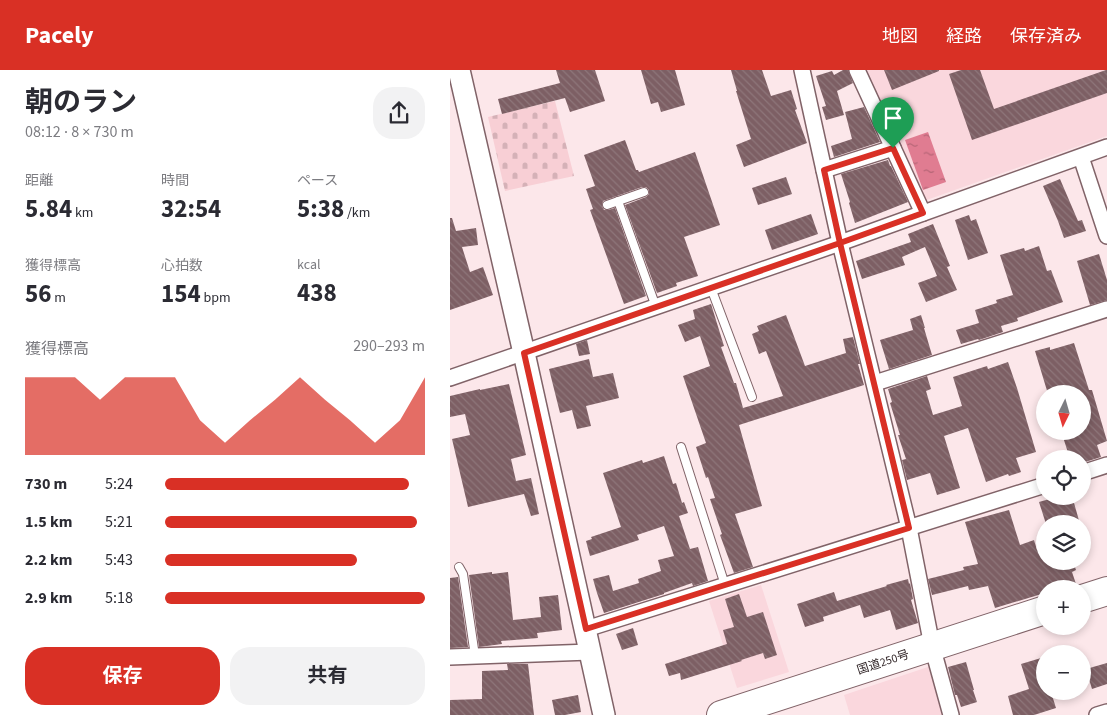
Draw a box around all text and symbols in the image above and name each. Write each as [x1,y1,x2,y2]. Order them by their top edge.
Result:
text: Pacely [25,18,94,53]
text: 地図 [882,24,918,49]
text: 経路 [946,24,982,49]
text: 保存済み [1010,24,1082,49]
text: 朝のラン [25,82,137,122]
button: share [373,87,425,139]
pin [872,97,914,148]
icon: arrive [879,104,907,132]
text: 08:12 · 8 × 730 m [25,121,134,143]
text: 距離 [25,171,53,191]
text: 時間 [161,171,189,191]
text: ペース [297,171,338,191]
text: 5.84 [25,191,72,227]
text: 32:54 [161,191,221,227]
text: 5:38 [297,191,344,227]
text: km [72,203,93,223]
text: /km [344,203,370,223]
text: kcal [297,255,321,275]
text: 獲得標高 [25,256,81,276]
text: 心拍数 [161,256,203,276]
text: 438 [297,275,337,311]
text: 56 [25,276,51,312]
text: 154 [161,276,201,312]
text: m [51,288,66,308]
text: bpm [201,288,231,308]
text: 290–293 m [353,335,425,357]
text: 獲得標高 [25,338,89,360]
north arrow [1036,385,1091,440]
map controls [1036,385,1091,700]
button: locate [1036,450,1091,505]
text: 730 m [25,473,67,495]
text: 5:24 [105,473,133,495]
text: 1.5 km [25,511,72,533]
text: 5:21 [105,511,133,533]
button: layers [1036,515,1091,570]
text: 2.2 km [25,549,72,571]
text: 5:43 [105,549,133,571]
button: + [1036,580,1091,635]
text: 2.9 km [25,587,72,609]
text: 5:18 [105,587,133,609]
button: − [1036,645,1091,700]
street label: 国道250号 [855,646,911,679]
button: 保存 [25,647,220,705]
button: 共有 [230,647,425,705]

